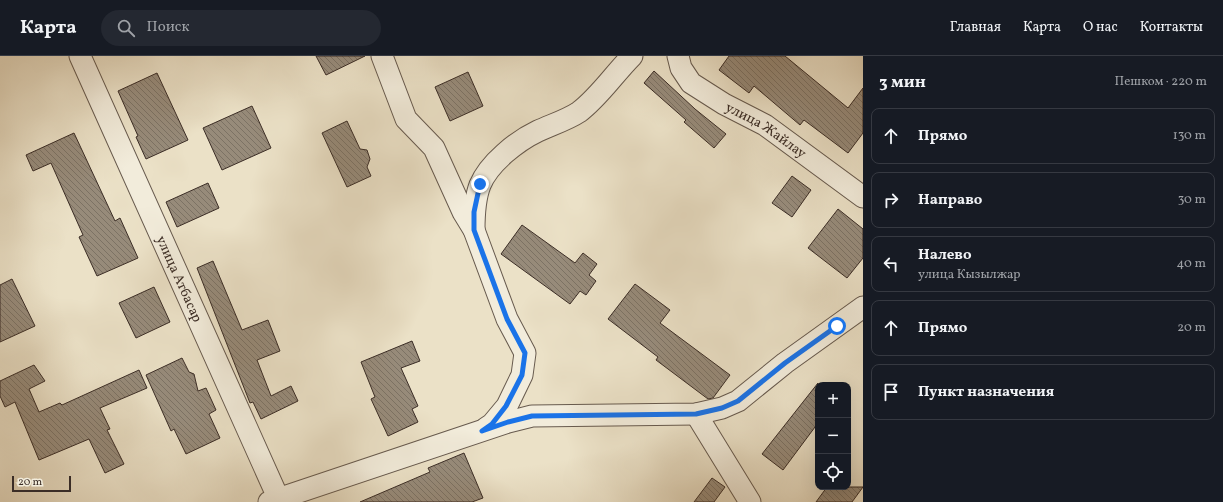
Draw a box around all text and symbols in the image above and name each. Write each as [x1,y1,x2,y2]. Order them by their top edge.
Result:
search box [101,10,381,46]
text: Карта [20,15,77,41]
icon: search [115,17,137,39]
text: Поиск [147,17,190,38]
text: Главная [950,18,1001,37]
text: Карта [1023,18,1061,37]
text: О нас [1083,18,1118,37]
text: Контакты [1140,18,1203,37]
text: 3 мин [879,71,926,94]
text: Пешком · 220 m [1115,73,1207,91]
street label: улица Жайлау [722,98,810,164]
icon: ahead [880,125,902,147]
text: Прямо [918,126,967,147]
text: 130 m [1173,127,1206,145]
route end [471,175,489,193]
icon: right [880,189,902,211]
text: Направо [918,190,982,211]
text: 30 m [1178,191,1206,209]
street label: улица Атбасар [151,233,206,326]
text: Налево [918,245,972,266]
icon: left [880,253,902,275]
text: 40 m [1177,255,1206,273]
text: улица Кызылжар [918,266,1021,284]
route start [828,317,846,335]
icon: ahead [880,317,902,339]
text: Прямо [918,318,967,339]
text: 20 m [1177,319,1206,337]
icon: arrive [880,381,902,403]
map controls [815,382,851,490]
button: + [815,382,851,418]
text: Пункт назначения [918,382,1054,403]
button: − [815,418,851,454]
button: locate [815,454,851,490]
scale bar [12,474,71,493]
text: 20 m [18,475,42,490]

